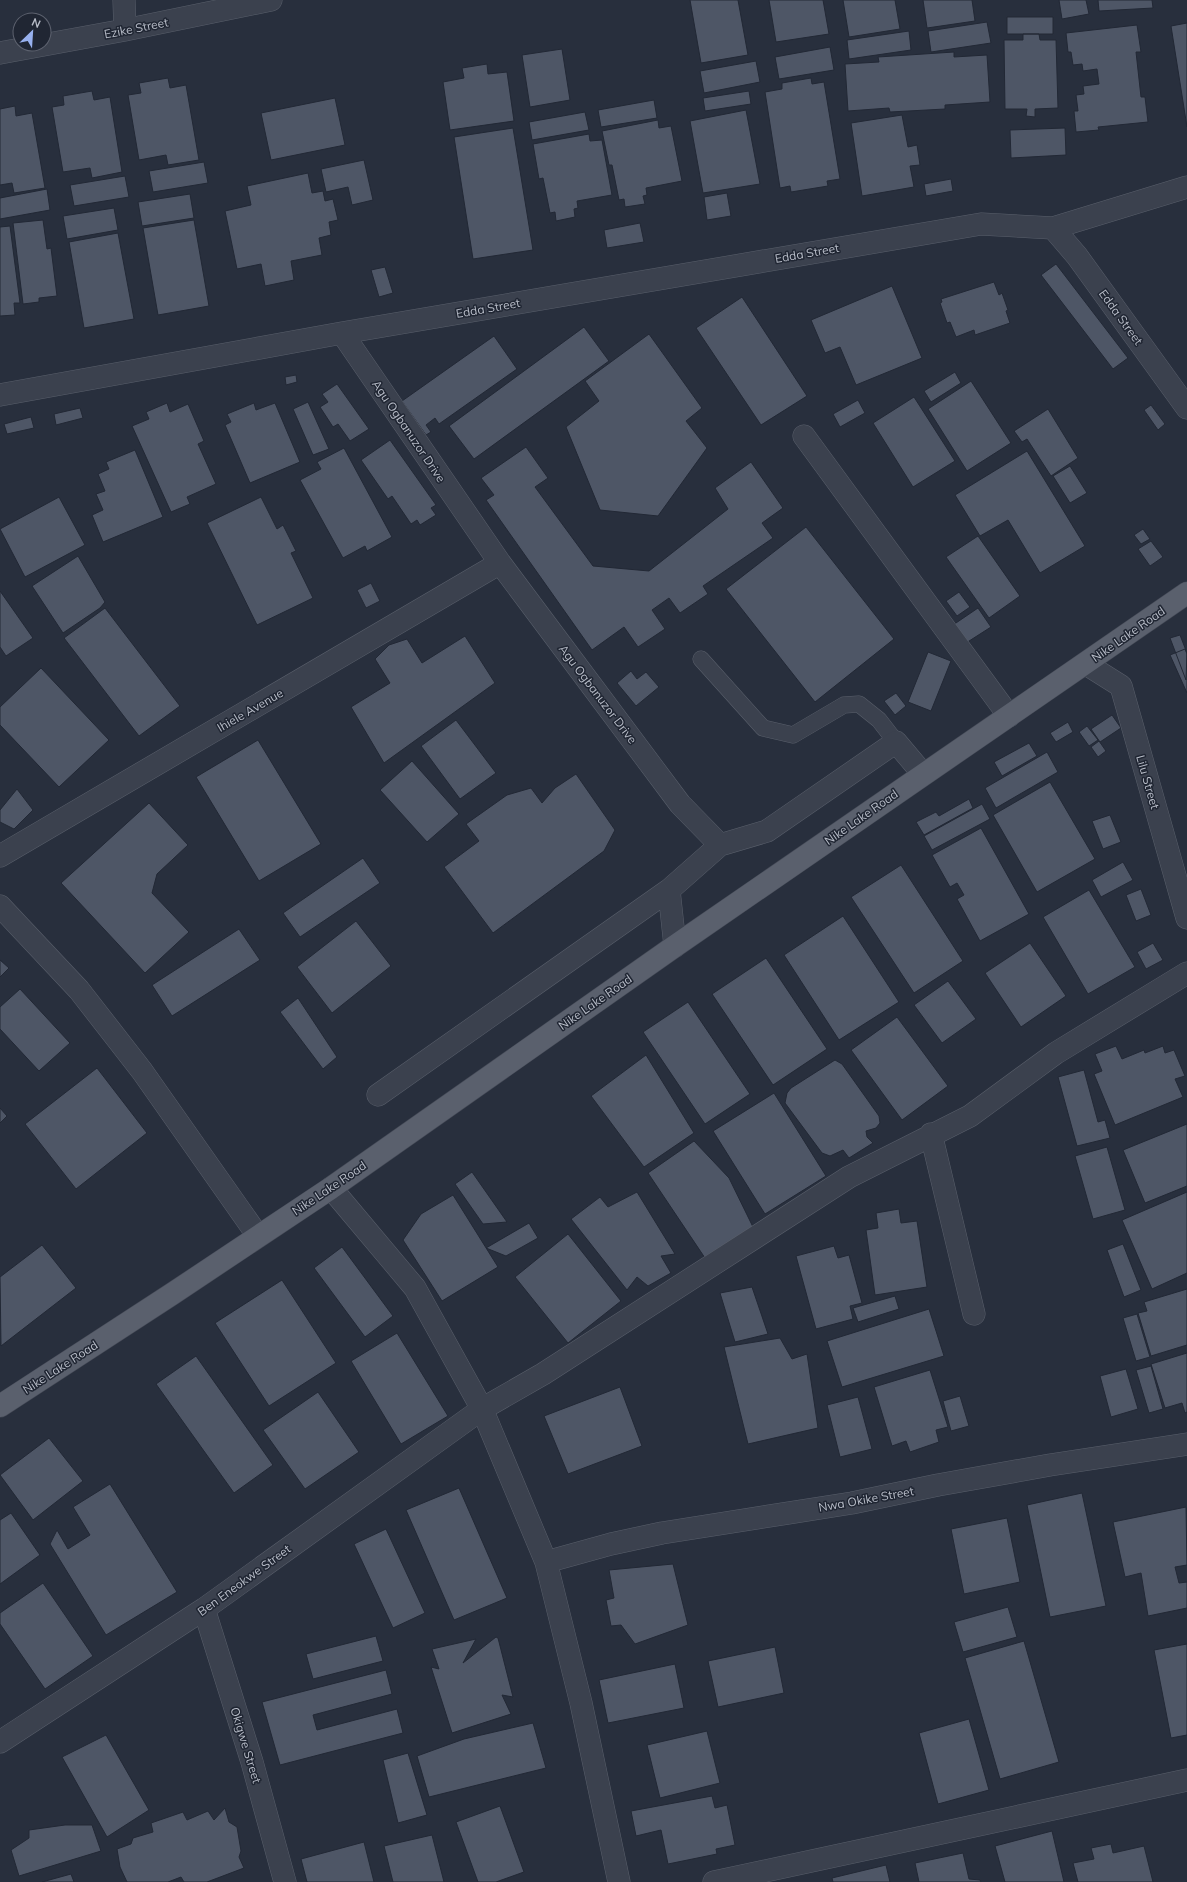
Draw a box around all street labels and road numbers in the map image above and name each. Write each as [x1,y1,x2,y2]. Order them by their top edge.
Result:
street label: Ezike Street [103,14,169,42]
street label: Edda Street [774,240,840,266]
street label: Edda Street [1096,286,1146,348]
street label: Edda Street [455,295,521,321]
street label: Agu Ogbanuzor Drive [369,377,449,485]
street label: Nike Lake Road [1088,603,1168,665]
street label: Agu Ogbanuzor Drive [556,641,640,747]
street label: Ihiele Avenue [214,685,286,735]
street label: Lilu Street [1133,753,1163,811]
street label: Nike Lake Road [821,786,901,848]
street label: Nike Lake Road [555,971,635,1033]
street label: Nike Lake Road [289,1158,369,1218]
street label: Nike Lake Road [20,1337,100,1397]
street label: Nwa Okike Street [817,1483,915,1515]
street label: Ben Eneokwe Street [194,1541,294,1619]
street label: Okigwe Street [227,1705,265,1785]

